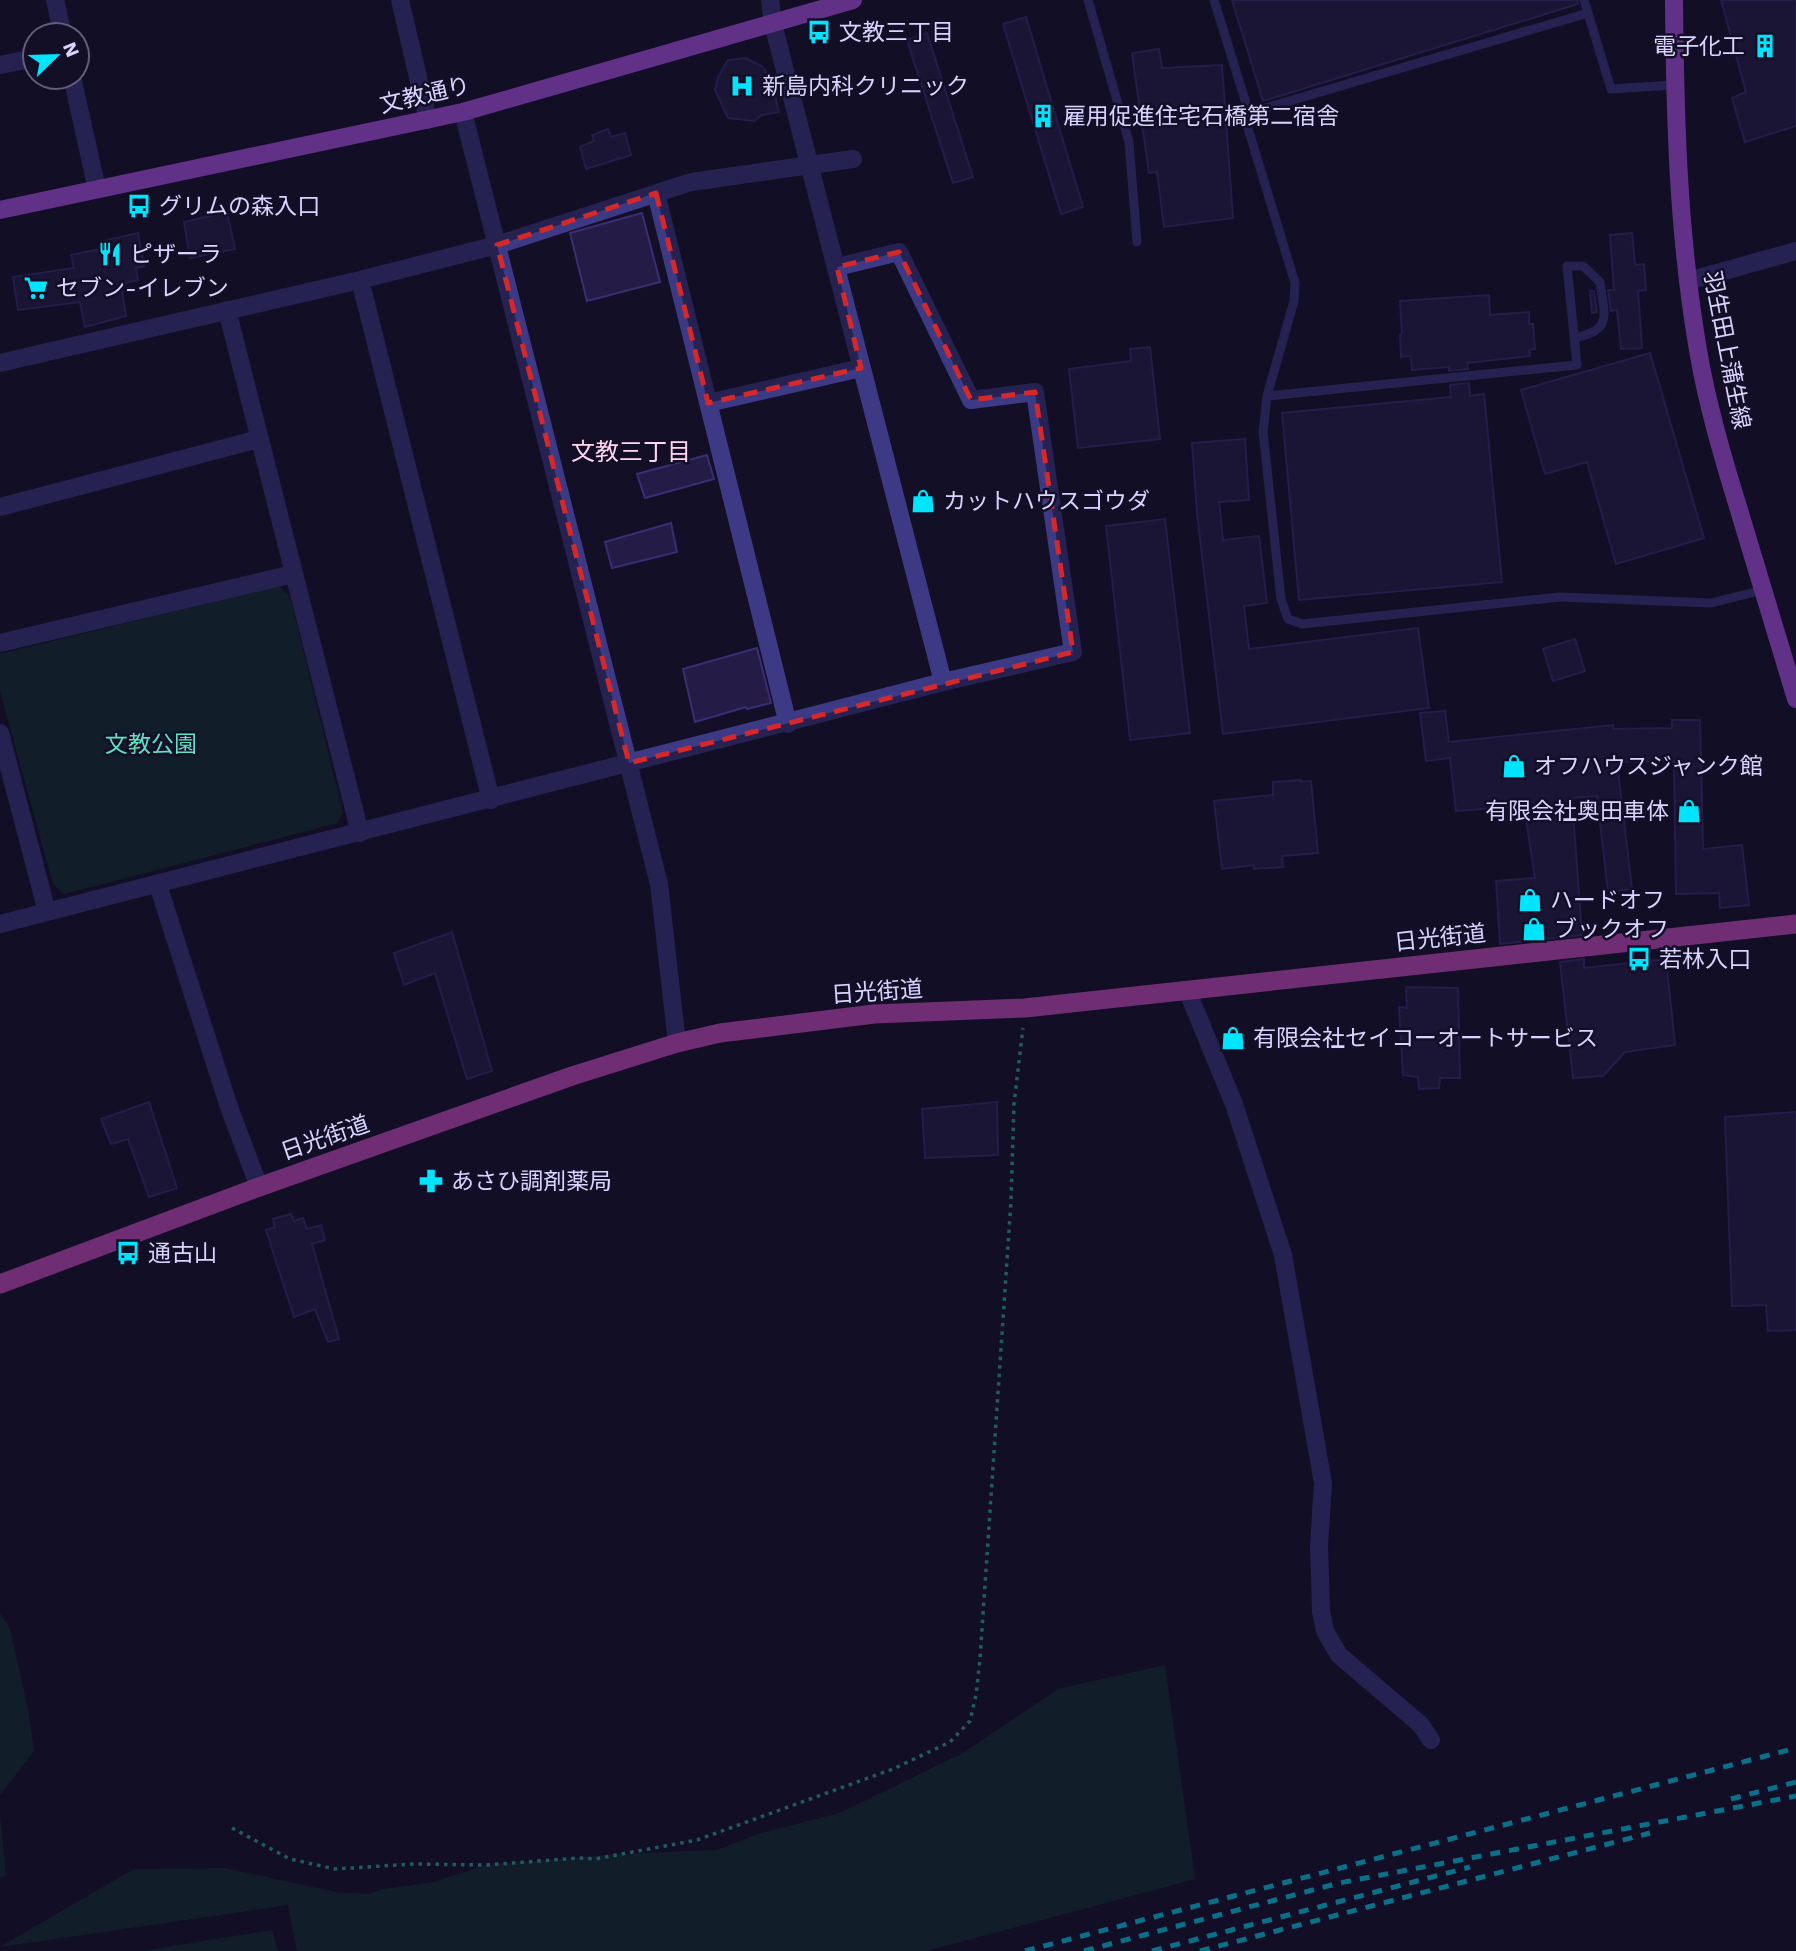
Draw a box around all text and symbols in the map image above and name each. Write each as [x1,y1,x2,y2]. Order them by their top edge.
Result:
bus stop icon: 文教三丁目 [805,18,833,46]
place label: 文教三丁目 [839,19,954,46]
north arrow [21,21,91,91]
building icon: 電子化工 [1751,32,1779,60]
place label: 電子化工 [1653,33,1745,60]
text: N [58,39,85,61]
street label: 文教通り [377,71,473,119]
hospital icon: 新島内科クリニック [728,72,756,100]
place label: 新島内科クリニック [762,73,969,100]
building icon: 雇用促進住宅石橋第二宿舎 [1029,102,1057,130]
place label: 雇用促進住宅石橋第二宿舎 [1063,103,1339,130]
bus stop icon: グリムの森入口 [125,192,153,220]
place label: グリムの森入口 [159,193,320,220]
restaurant icon: ピザーラ [96,240,124,268]
place label: ピザーラ [130,241,222,268]
street label: 羽生田上蒲生線 [1698,268,1756,432]
supermarket icon: セブン-イレブン [22,274,50,302]
place label: セブン-イレブン [56,275,229,302]
district label: 文教三丁目 [571,438,691,466]
shop icon: カットハウスゴウダ [909,487,937,515]
place label: カットハウスゴウダ [943,488,1150,515]
park label: 文教公園 [105,731,197,758]
shop icon: オフハウスジャンク館 [1500,752,1528,780]
place label: オフハウスジャンク館 [1534,753,1763,780]
shop icon: 有限会社奥田車体 [1675,797,1703,825]
place label: 有限会社奥田車体 [1485,798,1669,825]
shop icon: ハードオフ [1516,886,1544,914]
place label: ハードオフ [1550,887,1665,914]
shop icon: ブックオフ [1520,915,1548,943]
place label: ブックオフ [1554,916,1669,943]
street label: 日光街道 [1393,920,1487,956]
bus stop icon: 若林入口 [1625,945,1653,973]
place label: 若林入口 [1659,946,1751,973]
street label: 日光街道 [830,975,924,1009]
shop icon: 有限会社セイコーオートサービス [1219,1024,1247,1052]
place label: 有限会社セイコーオートサービス [1253,1025,1598,1052]
street label: 日光街道 [277,1110,373,1166]
pharmacy icon: あさひ調剤薬局 [417,1167,445,1195]
place label: あさひ調剤薬局 [451,1168,612,1195]
bus stop icon: 通古山 [114,1239,142,1267]
place label: 通古山 [148,1240,217,1267]

